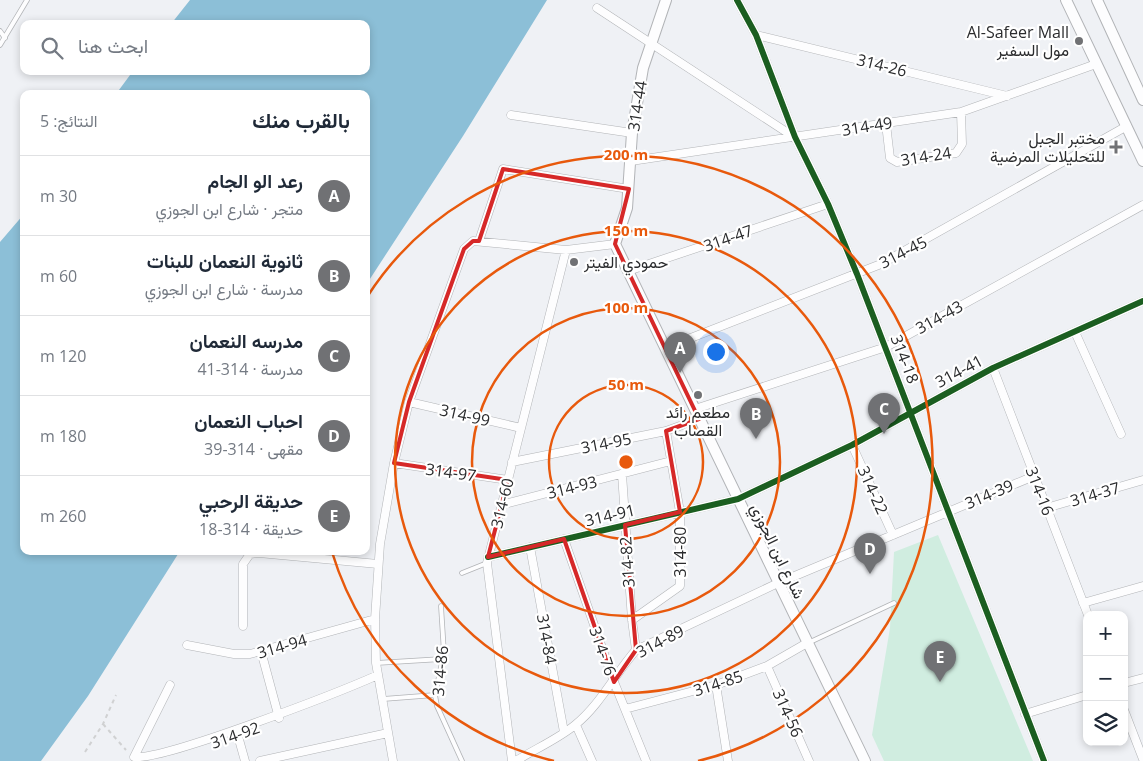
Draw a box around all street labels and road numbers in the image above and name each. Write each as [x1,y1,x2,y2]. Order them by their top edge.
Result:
street label: 314-26 [855,48,909,82]
street label: 314-44 [622,79,652,133]
street label: 314-49 [840,111,894,141]
street label: 314-24 [899,141,953,171]
street label: 314-47 [700,219,756,257]
street label: 314-45 [875,231,931,273]
street label: 314-43 [911,295,967,339]
street label: 314-18 [886,331,924,387]
street label: 314-41 [931,349,987,393]
street label: 314-99 [438,399,492,431]
street label: 314-95 [579,427,633,459]
street label: 314-97 [424,458,478,486]
street label: 314-22 [853,462,893,518]
street label: 314-16 [1021,463,1059,519]
street label: 314-93 [545,470,599,504]
street label: 314-39 [961,474,1017,514]
street label: 314-60 [485,476,519,530]
street label: 314-37 [1068,476,1122,512]
street label: 314-91 [583,499,637,531]
street label: شارع ابن الجوزي [743,500,811,604]
street label: 314-80 [669,527,691,577]
street label: 314-82 [614,536,640,588]
street label: 314-84 [532,612,562,666]
street label: 314-89 [632,619,688,663]
street label: 314-76 [584,623,622,679]
street label: 314-94 [255,628,309,664]
street label: 314-86 [427,645,453,697]
street label: 314-85 [690,665,746,701]
street label: 314-56 [768,685,808,741]
street label: 314-92 [207,716,263,754]

